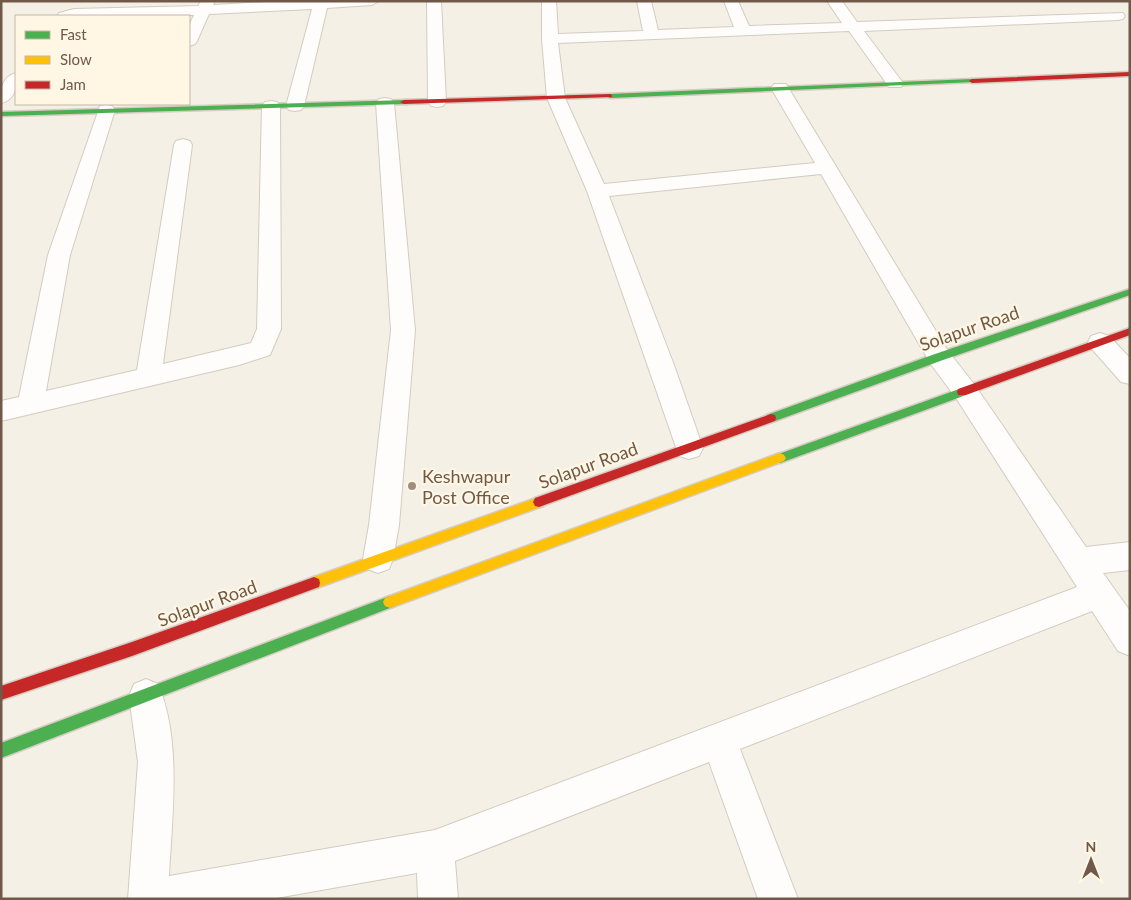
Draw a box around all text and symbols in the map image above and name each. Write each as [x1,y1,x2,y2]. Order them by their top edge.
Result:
legend [15,15,190,105]
text: Fast [60,25,87,43]
text: Slow [60,50,92,68]
text: Jam [60,75,86,93]
street label: Solapur Road [916,301,1022,355]
street label: Solapur Road [535,437,641,493]
place label: Keshwapur Post Office [422,465,511,508]
marker: Keshwapur Post Office [406,480,418,492]
street label: Solapur Road [154,575,260,631]
north arrow [1066,835,1116,885]
text: N [1086,838,1096,855]

